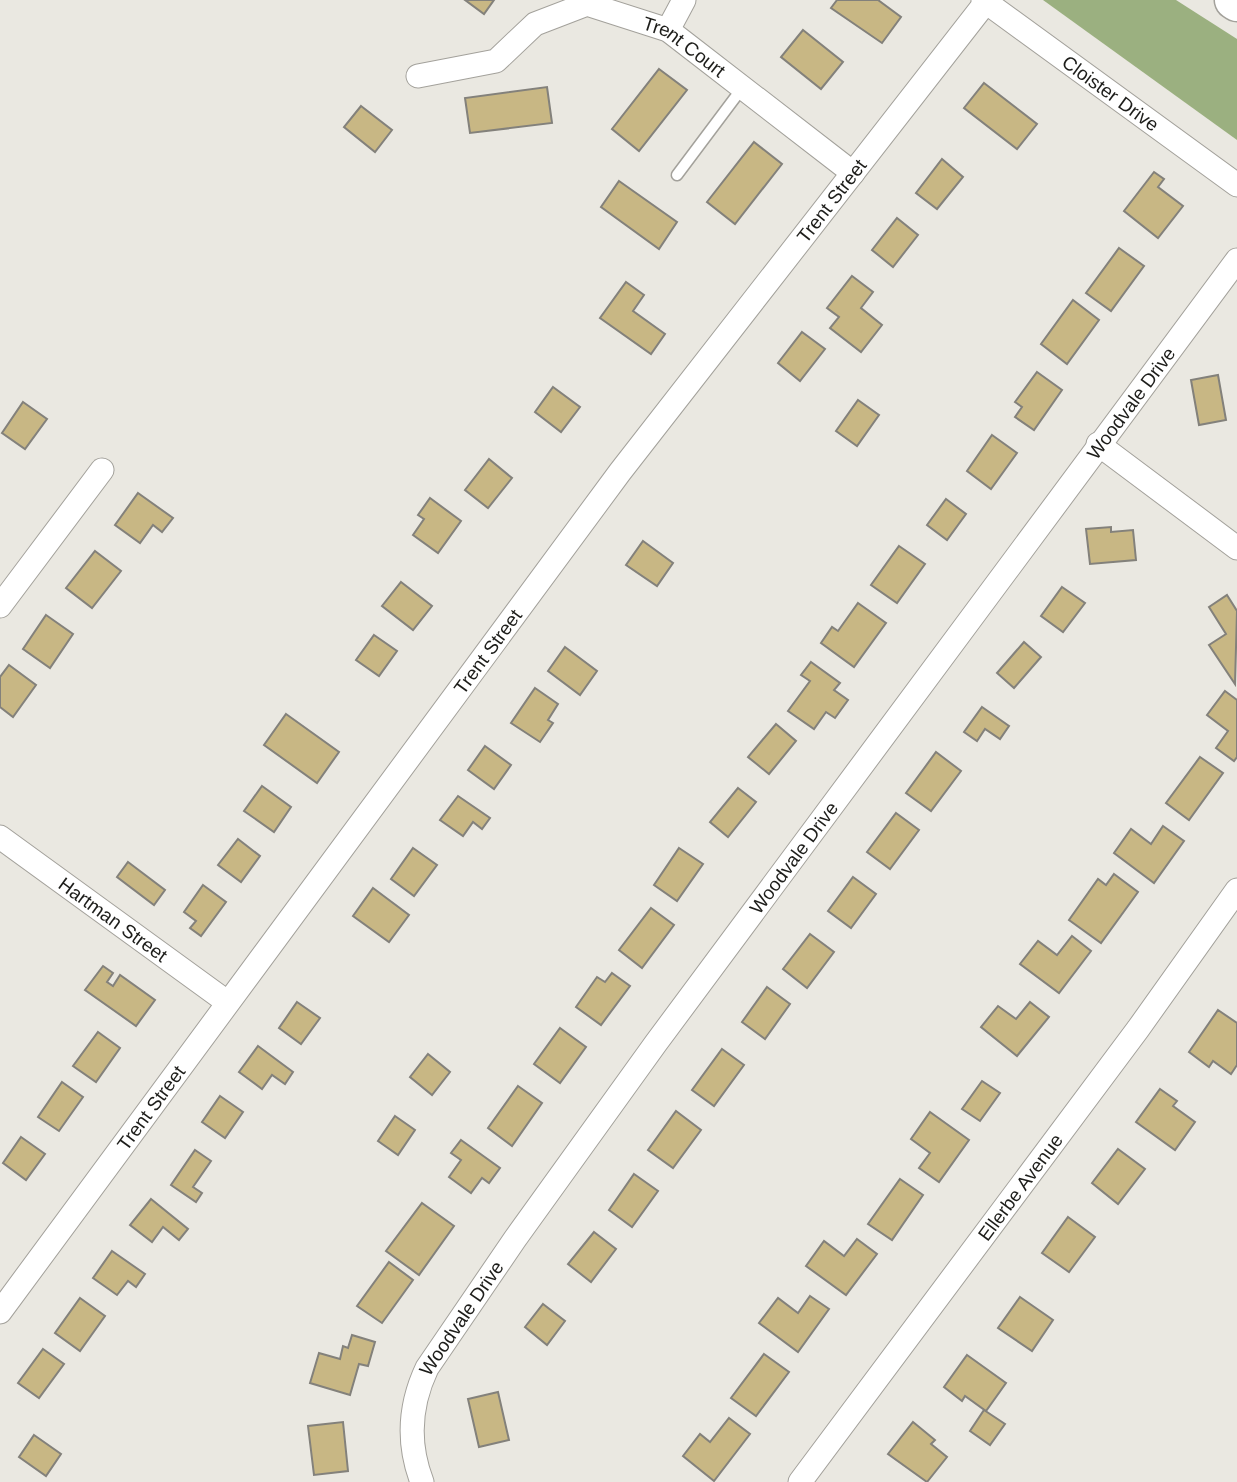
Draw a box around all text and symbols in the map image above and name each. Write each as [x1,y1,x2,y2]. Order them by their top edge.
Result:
street label: Trent Court [640,13,730,82]
street label: Cloister Drive [1058,51,1163,136]
street label: Trent Street [793,155,871,247]
street label: Woodvale Drive [1083,343,1180,463]
street label: Trent Street [450,605,526,698]
street label: Woodvale Drive [746,798,842,918]
street label: Hartman Street [55,873,172,967]
street label: Trent Street [113,1061,190,1154]
street label: Ellerbe Avenue [974,1130,1067,1245]
street label: Woodvale Drive [415,1257,508,1380]

